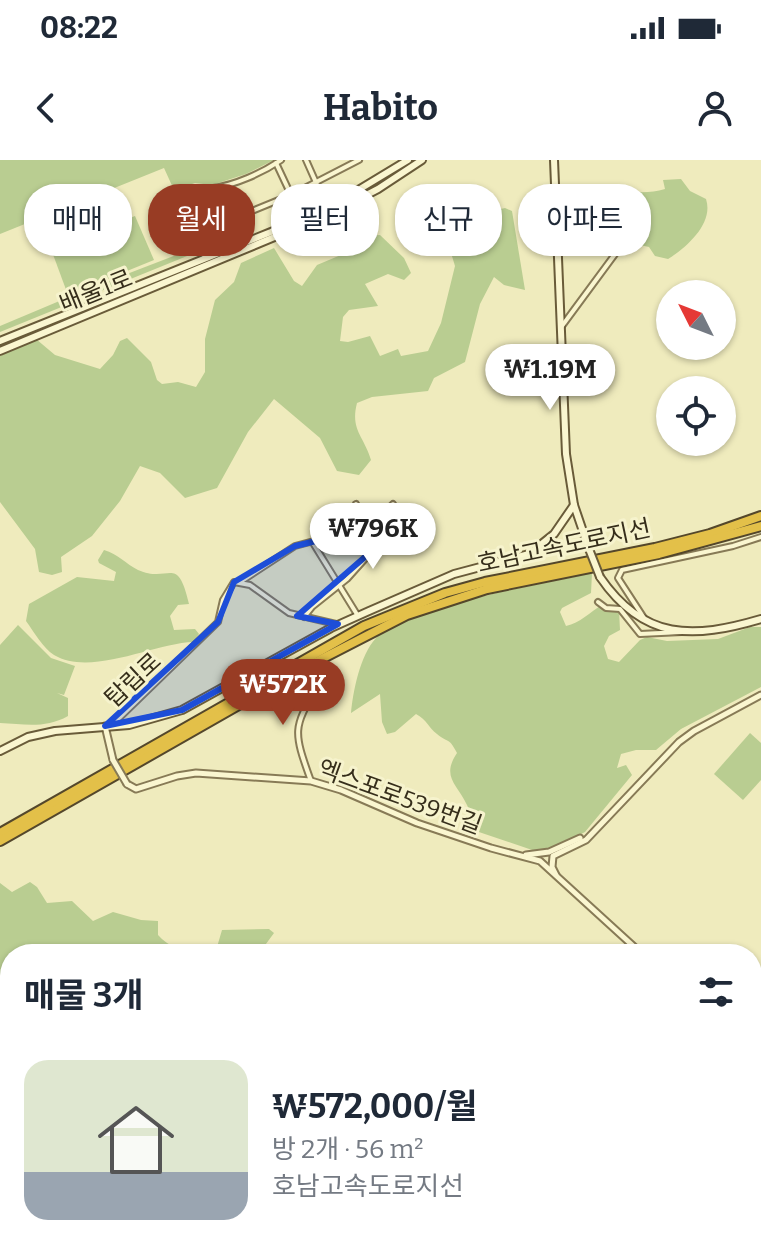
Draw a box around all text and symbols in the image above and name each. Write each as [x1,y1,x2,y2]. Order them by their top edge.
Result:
text: 08:22 [40,10,118,46]
icon: back [24,86,68,130]
text: Habito [323,86,438,130]
icon: person [693,86,737,130]
chip: 매매 [24,184,132,256]
chip: 월세 [148,184,255,256]
chip: 필터 [271,184,379,256]
chip: 신규 [395,184,502,256]
chip: 아파트 [518,184,651,256]
street label: 배울1로 [56,264,136,318]
north arrow [656,280,736,360]
map controls [656,280,736,456]
pin: ₩1.19M [485,344,615,412]
text: ₩1.19M [503,354,597,385]
button: locate [656,376,736,456]
pin: ₩796K [317,503,429,571]
text: ₩796K [328,513,418,544]
street label: 호남고속도로지선 [475,514,653,578]
street label: 탑립로 [99,647,167,713]
pin: ₩572K [227,659,339,727]
text: ₩572K [239,669,327,700]
street label: 엑스포로539번길 [314,754,486,840]
icon: filters [694,970,738,1014]
text: 매물 3개 [24,975,144,1016]
text: ₩572,000/월 [272,1086,477,1127]
icon: home [88,1092,184,1188]
text: 방 2개 · 56 m² [272,1134,423,1165]
text: 호남고속도로지선 [272,1171,463,1202]

